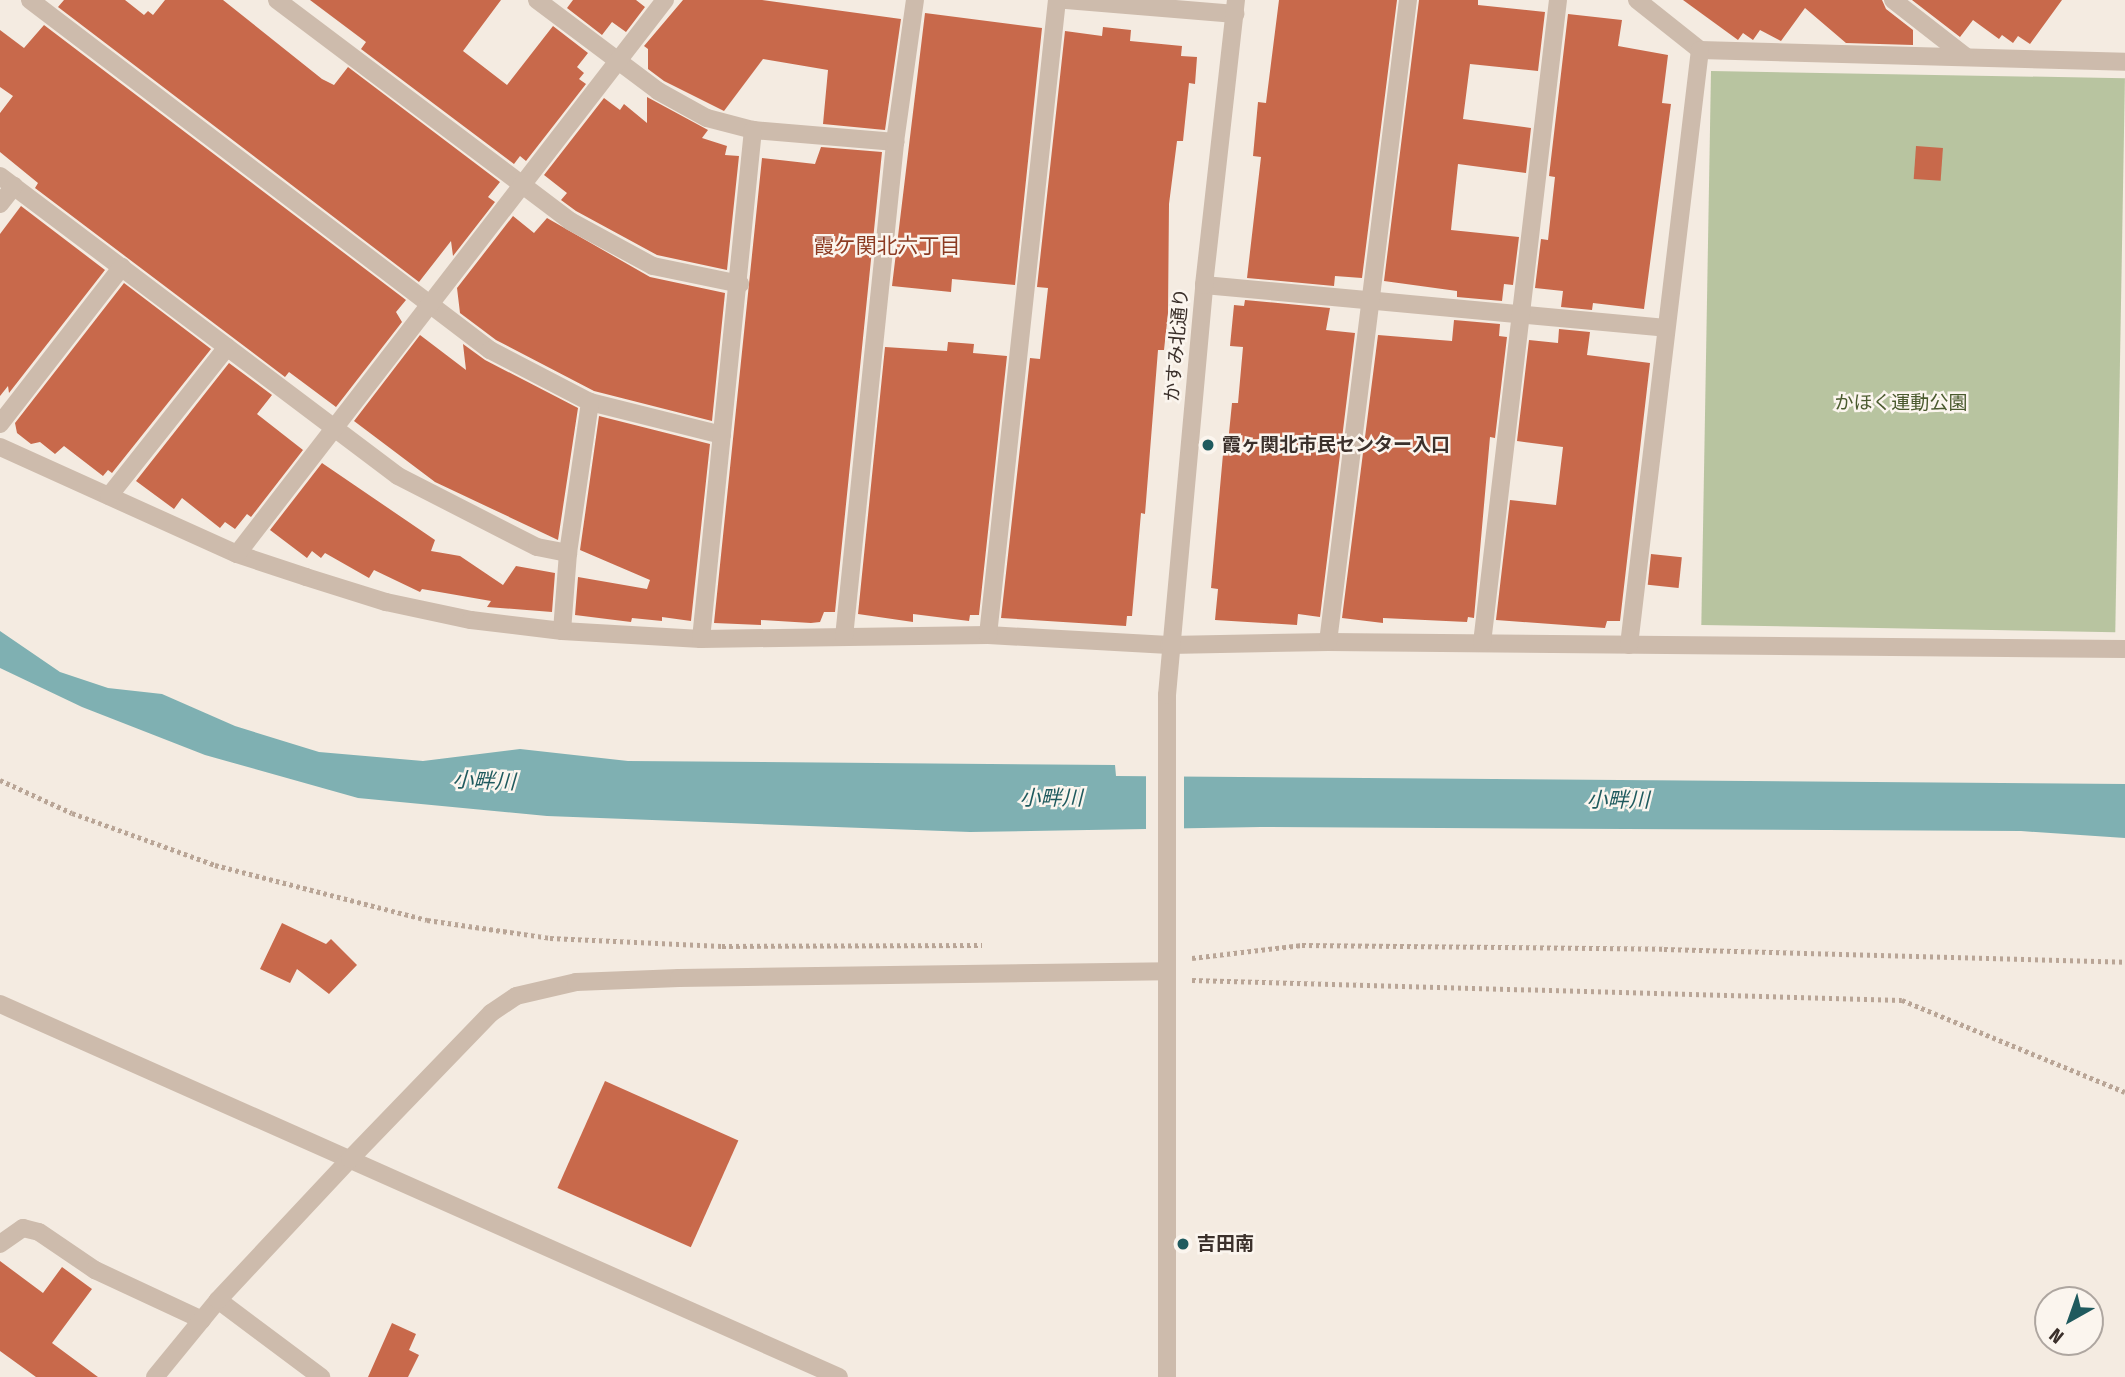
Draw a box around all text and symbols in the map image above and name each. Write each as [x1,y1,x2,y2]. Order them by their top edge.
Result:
district label: 霞ケ関北六丁目 [814,233,960,259]
street label: かすみ北通り [1161,287,1193,403]
park label: かほく運動公園 [1835,392,1967,414]
place label: 霞ヶ関北市民センター入口 [1222,434,1450,456]
marker: 霞ヶ関北市民センター入口 [1200,437,1216,453]
water label: 小畔川 [452,767,516,795]
water label: 小畔川 [1020,785,1082,811]
water label: 小畔川 [1587,787,1649,813]
place label: 吉田南 [1197,1233,1254,1255]
marker: 吉田南 [1175,1236,1191,1252]
north arrow [2034,1286,2104,1356]
text: N [2045,1323,2068,1348]

